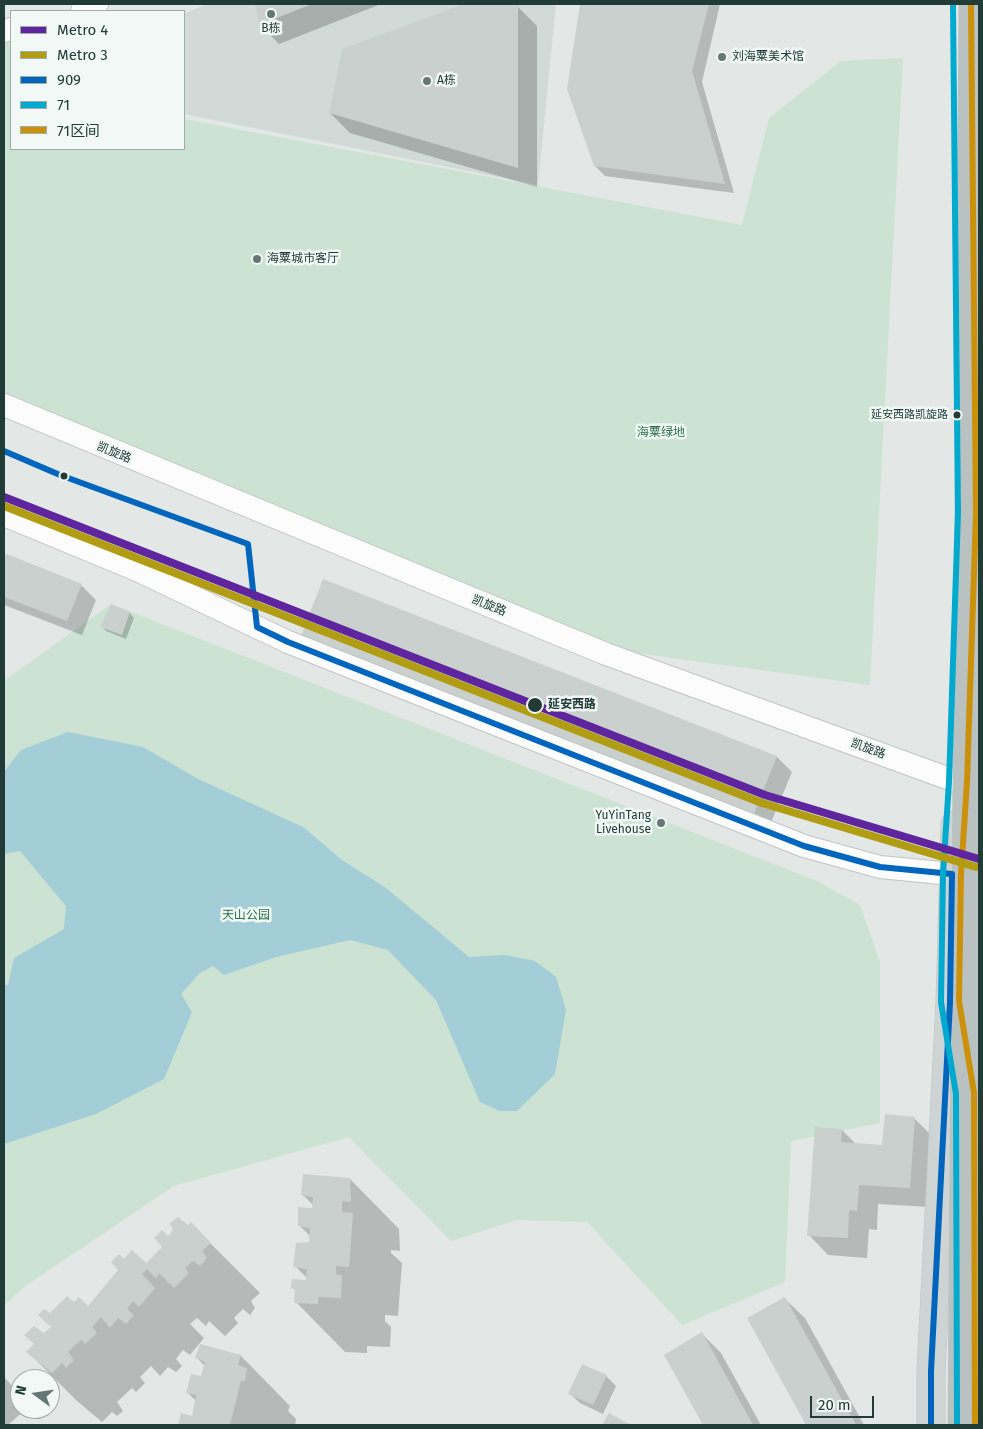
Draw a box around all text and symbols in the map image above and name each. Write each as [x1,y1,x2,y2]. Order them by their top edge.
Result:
marker: B栋 [265,8,277,20]
legend [10,10,185,150]
text: Metro 4 [57,21,108,39]
place label: B栋 [261,22,281,36]
text: Metro 3 [57,46,108,64]
place label: 刘海粟美术馆 [732,50,804,64]
marker: 刘海粟美术馆 [716,51,728,63]
text: 909 [57,71,81,89]
place label: A栋 [437,74,456,88]
marker: A栋 [421,75,433,87]
text: 71 [57,96,70,114]
text: 71区间 [57,122,100,140]
place label: 海粟城市客厅 [267,252,339,266]
marker: 海粟城市客厅 [251,253,263,265]
place label: 延安西路凯旋路 [871,408,948,422]
marker: 延安西路凯旋路 [952,410,962,420]
park label: 海粟绿地 [637,426,685,440]
street label: 凯旋路 [95,440,133,466]
unlabelled marker [59,471,69,481]
street label: 凯旋路 [470,593,508,619]
marker: 延安西路 [526,696,544,714]
place label: 延安西路 [548,698,596,712]
street label: 凯旋路 [849,736,887,762]
place label: YuYinTang Livehouse [596,809,651,837]
marker: YuYinTang Livehouse [655,817,667,829]
park label: 天山公园 [222,909,270,923]
north arrow [10,1369,60,1419]
text: N [12,1384,30,1397]
scale bar [813,1386,877,1418]
text: 20 m [818,1396,851,1414]

